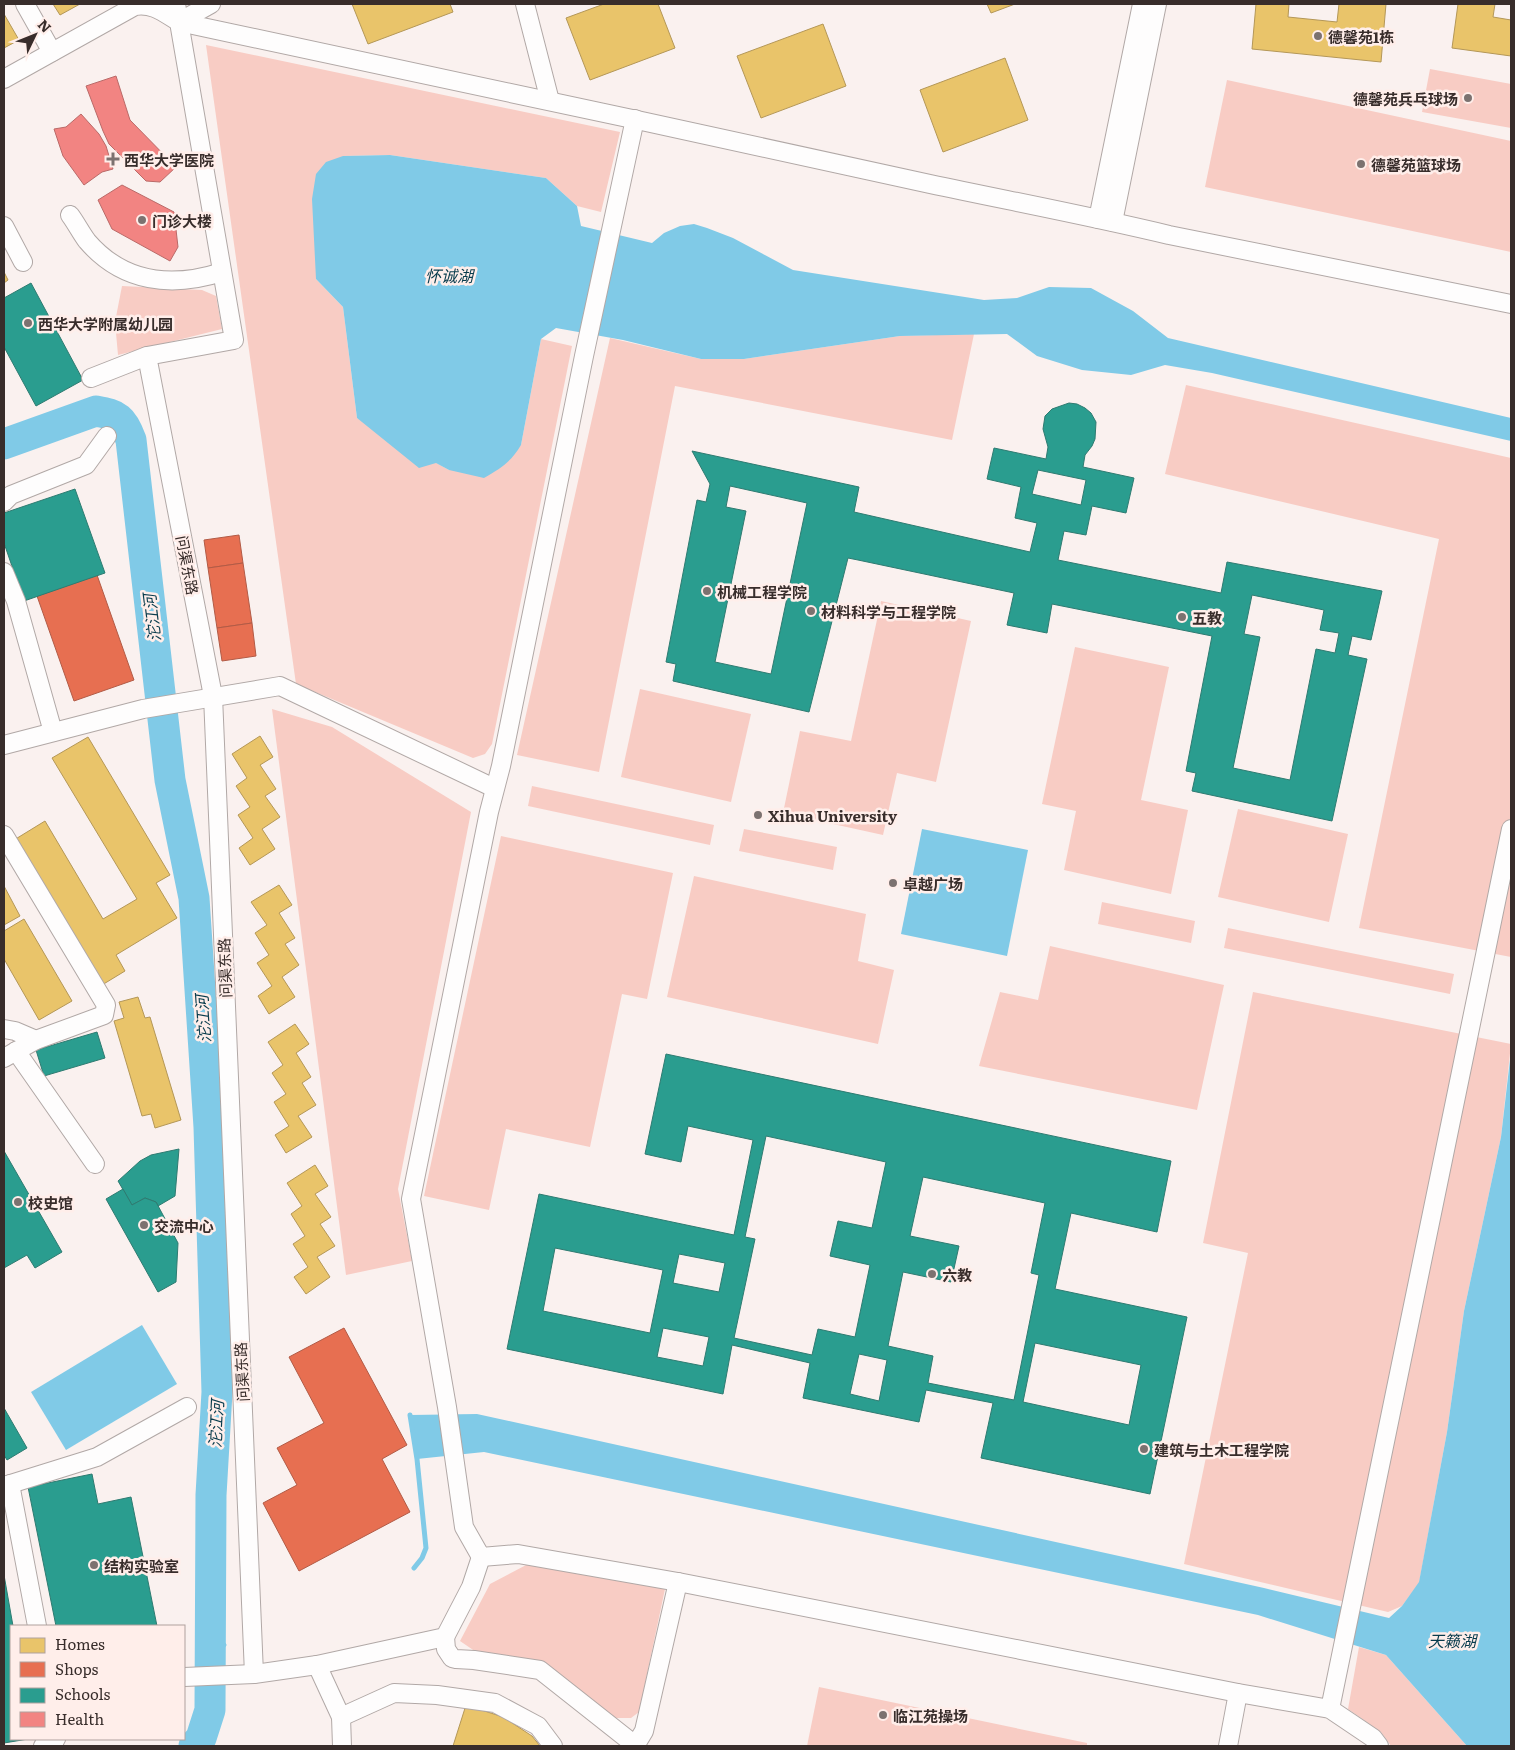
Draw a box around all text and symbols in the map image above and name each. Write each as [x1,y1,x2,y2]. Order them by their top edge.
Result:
north arrow [10,10,60,60]
text: N [34,14,57,37]
place label: 德馨苑1栋 [1328,25,1394,48]
marker: 德馨苑1栋 [1312,30,1324,42]
place label: 德馨苑兵乓球场 [1353,87,1458,110]
marker: 德馨苑兵乓球场 [1462,92,1474,104]
place label: 西华大学医院 [124,148,214,171]
marker: 西华大学医院 [106,152,120,166]
place label: 德馨苑篮球场 [1371,153,1461,176]
marker: 德馨苑篮球场 [1355,158,1367,170]
place label: 门诊大楼 [152,209,212,232]
marker: 门诊大楼 [136,214,148,226]
water label: 怀诚湖 [425,263,476,287]
place label: 西华大学附属幼儿园 [38,312,173,335]
marker: 西华大学附属幼儿园 [22,317,34,329]
street label: 问渠东路 [171,533,205,597]
place label: 机械工程学院 [717,580,807,603]
marker: 机械工程学院 [701,585,713,597]
water label: 沱江河 [136,590,166,643]
place label: 材料科学与工程学院 [821,600,956,623]
marker: 材料科学与工程学院 [805,605,817,617]
place label: 五教 [1192,606,1222,629]
marker: 五教 [1176,611,1188,623]
place label: Xihua University [768,804,898,827]
marker: Xihua University [752,809,764,821]
place label: 卓越广场 [903,872,963,895]
marker: 卓越广场 [887,877,899,889]
street label: 问渠东路 [211,938,237,998]
water label: 沱江河 [188,991,216,1044]
place label: 校史馆 [28,1191,73,1214]
marker: 校史馆 [12,1196,24,1208]
place label: 交流中心 [154,1214,214,1237]
marker: 交流中心 [138,1219,150,1231]
place label: 六教 [942,1263,972,1286]
marker: 六教 [926,1268,938,1280]
street label: 问渠东路 [228,1341,254,1403]
water label: 沱江河 [202,1396,228,1449]
place label: 建筑与土木工程学院 [1154,1438,1289,1461]
marker: 建筑与土木工程学院 [1138,1443,1150,1455]
place label: 结构实验室 [104,1554,179,1577]
marker: 结构实验室 [88,1559,100,1571]
legend [10,1625,185,1740]
water label: 天籁湖 [1428,1628,1479,1652]
text: Homes [55,1632,105,1655]
text: Shops [55,1657,98,1680]
text: Schools [55,1682,111,1705]
place label: 临江苑操场 [893,1704,968,1727]
text: Health [55,1707,104,1730]
marker: 临江苑操场 [877,1709,889,1721]

